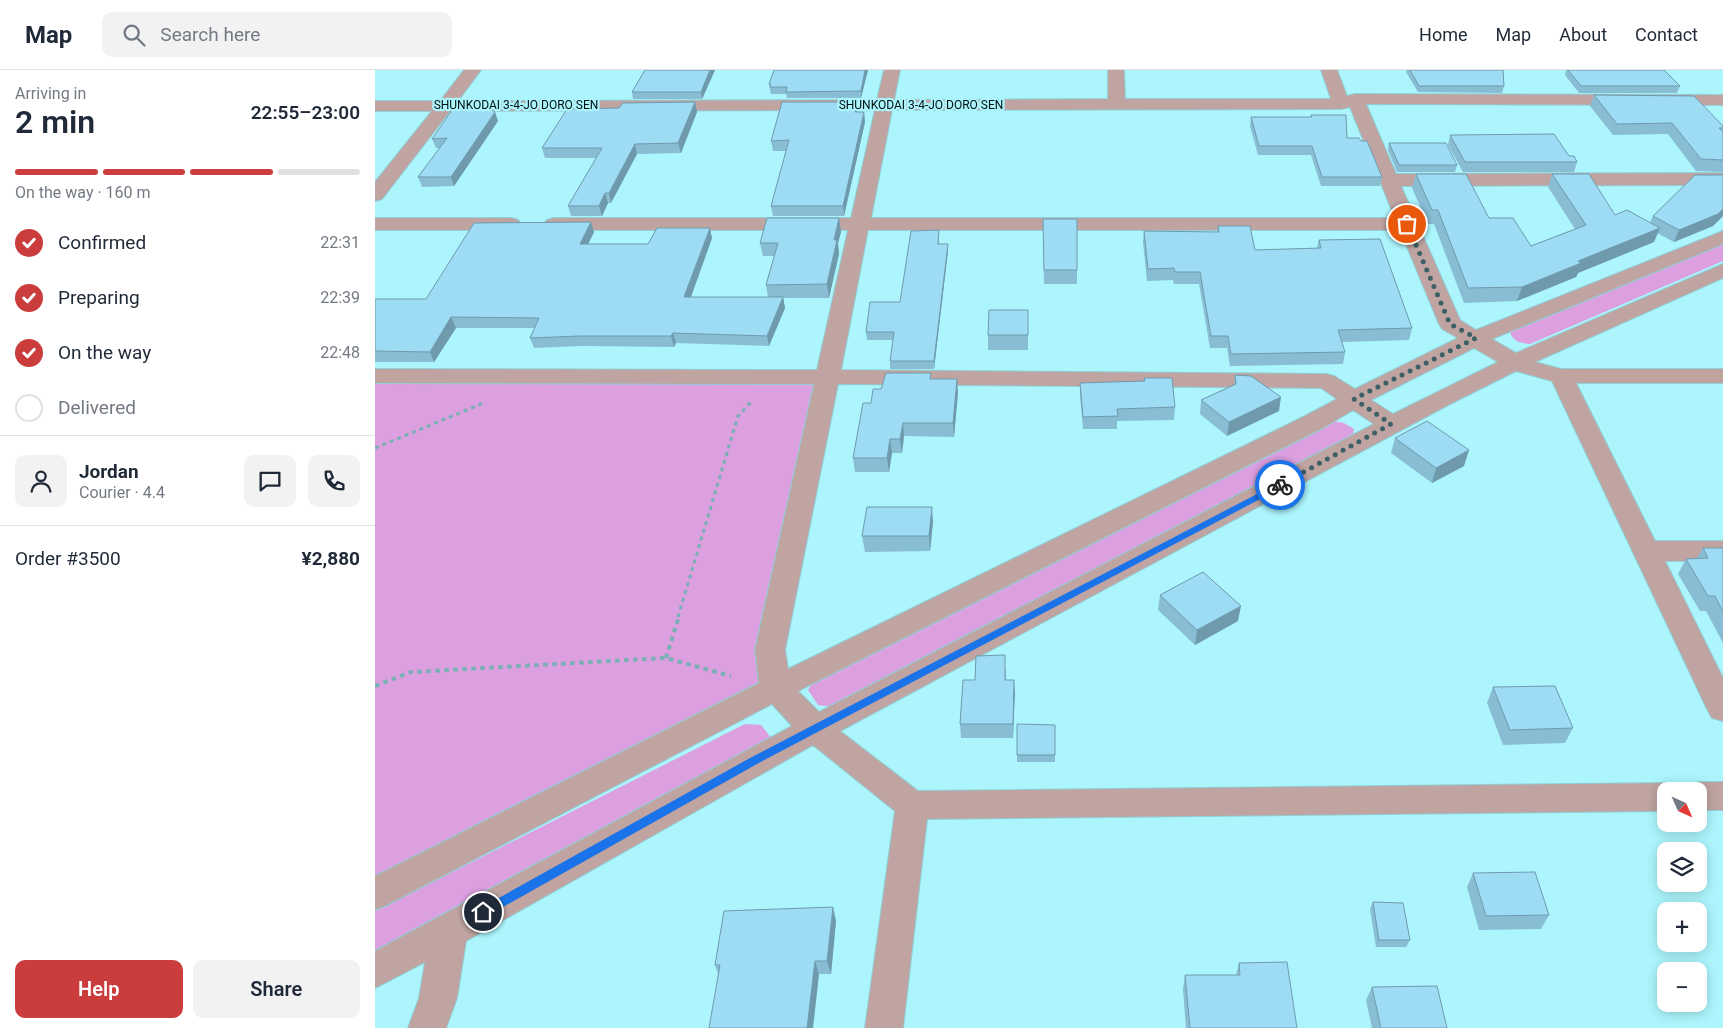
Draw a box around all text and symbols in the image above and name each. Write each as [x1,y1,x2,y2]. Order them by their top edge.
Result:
search box [102,12,452,57]
text: Map [25,21,72,49]
icon: search [120,21,148,49]
text: Search here [160,23,260,46]
text: Home [1419,24,1468,45]
text: Map [1496,24,1531,45]
text: About [1559,24,1607,45]
text: Contact [1635,24,1698,45]
text: Arriving in [15,84,86,103]
street label: SHUNKODAI 3-4-JO DORO SEN [434,98,598,112]
street label: SHUNKODAI 3-4-JO DORO SEN [839,98,1003,112]
text: 22:55–23:00 [251,101,360,124]
text: 2 min [15,103,95,141]
text: On the way · 160 m [15,183,151,202]
pin [1386,203,1428,245]
icon: bag [1393,210,1421,238]
icon: check [15,229,43,257]
text: Confirmed [58,231,146,254]
text: 22:31 [320,233,360,252]
icon: check [15,284,43,312]
text: Preparing [58,286,140,309]
text: 22:39 [320,288,360,307]
icon: check [15,339,43,367]
text: On the way [58,341,151,364]
text: 22:48 [320,343,360,362]
text: Delivered [58,396,136,419]
button: person [15,455,67,507]
button: chat [244,455,296,507]
button: phone [308,455,360,507]
text: Jordan [79,460,139,483]
courier [1255,460,1305,510]
icon: bike [1266,471,1294,499]
text: Courier · 4.4 [79,483,165,502]
text: Order #3500 [15,547,121,570]
text: ¥2,880 [302,547,360,570]
north arrow [1657,782,1707,832]
map controls [1657,782,1707,1012]
button: layers [1657,842,1707,892]
pin [462,891,504,933]
icon: home [469,898,497,926]
button: + [1657,902,1707,952]
button: Help [15,960,183,1018]
button: Share [193,960,360,1018]
button: − [1657,962,1707,1012]

